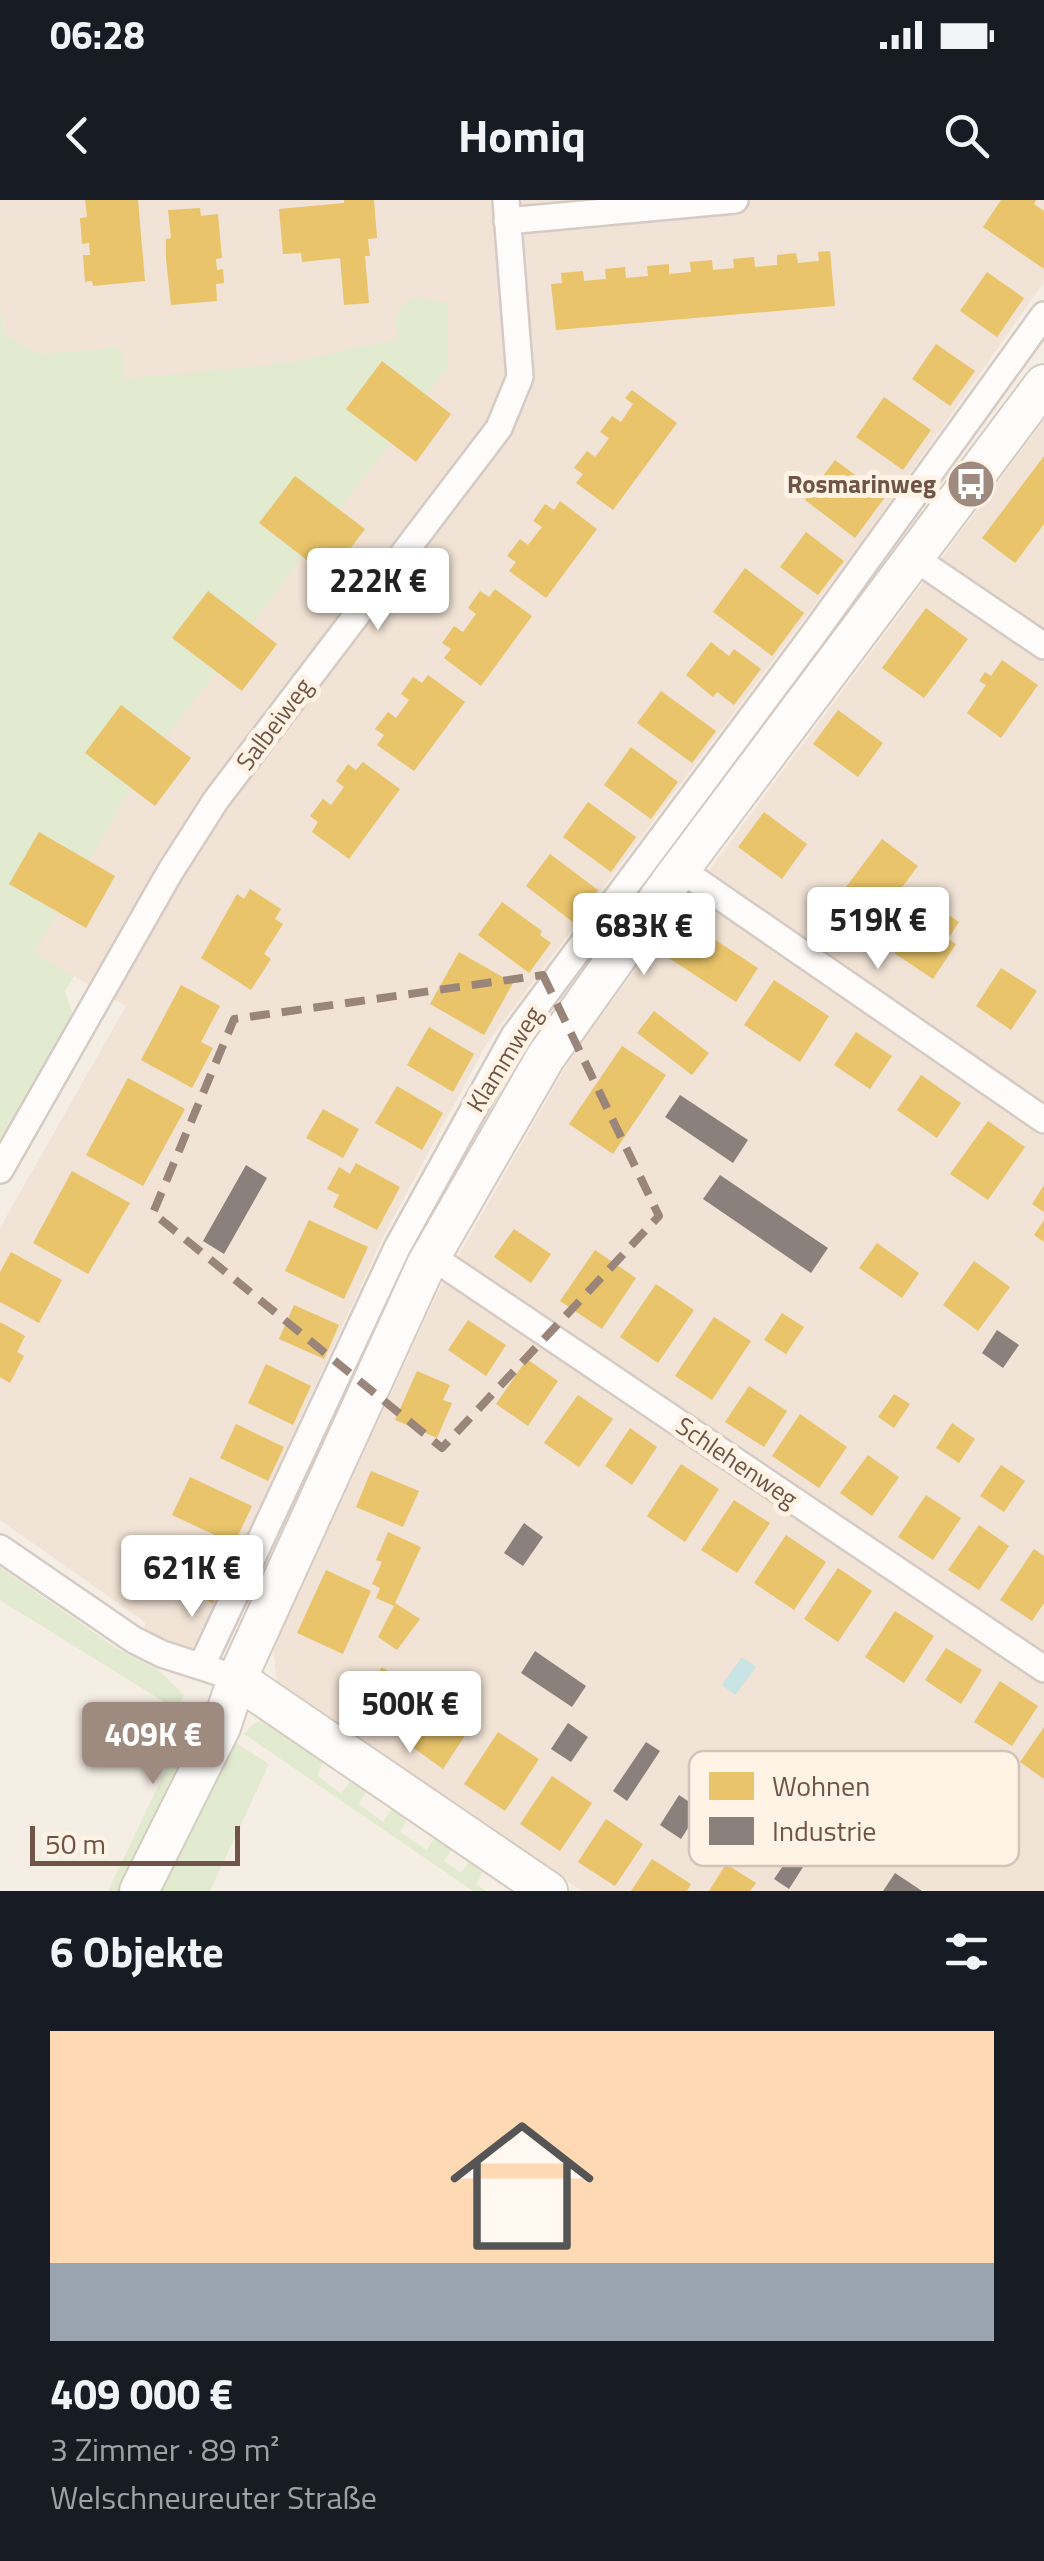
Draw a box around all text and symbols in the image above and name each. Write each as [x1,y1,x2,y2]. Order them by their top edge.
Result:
text: 06:28 [50,6,145,64]
text: Homiq [458,101,586,169]
icon: back [50,108,105,163]
icon: search [939,108,994,163]
bus stop icon: Rosmarinweg [945,458,997,510]
place label: Rosmarinweg [787,465,936,503]
pin: 222K € [297,548,459,633]
text: 222K € [329,556,427,604]
street label: Salbeiweg [226,670,322,778]
pin: 519K € [797,887,959,972]
pin: 683K € [563,893,725,978]
text: 519K € [829,895,927,943]
text: 683K € [595,901,693,949]
street label: Klammweg [456,999,552,1119]
street label: Schlehenweg [668,1407,806,1517]
pin: 621K € [111,1535,273,1620]
text: 621K € [143,1543,241,1591]
pin: 500K € [329,1671,491,1756]
text: 500K € [361,1679,459,1727]
pin: 409K € [72,1702,234,1787]
text: 409K € [104,1710,202,1758]
legend [689,1751,1019,1866]
text: Wohnen [772,1764,870,1807]
text: Industrie [772,1809,876,1852]
scale bar [30,1821,240,1866]
text: 50 m [45,1822,106,1865]
text: 6 Objekte [50,1919,224,1983]
icon: filters [939,1924,994,1979]
icon: home [432,2096,612,2276]
text: 409 000 € [50,2361,233,2425]
text: 3 Zimmer · 89 m² [50,2425,279,2473]
text: Welschneureuter Straße [50,2473,377,2521]

